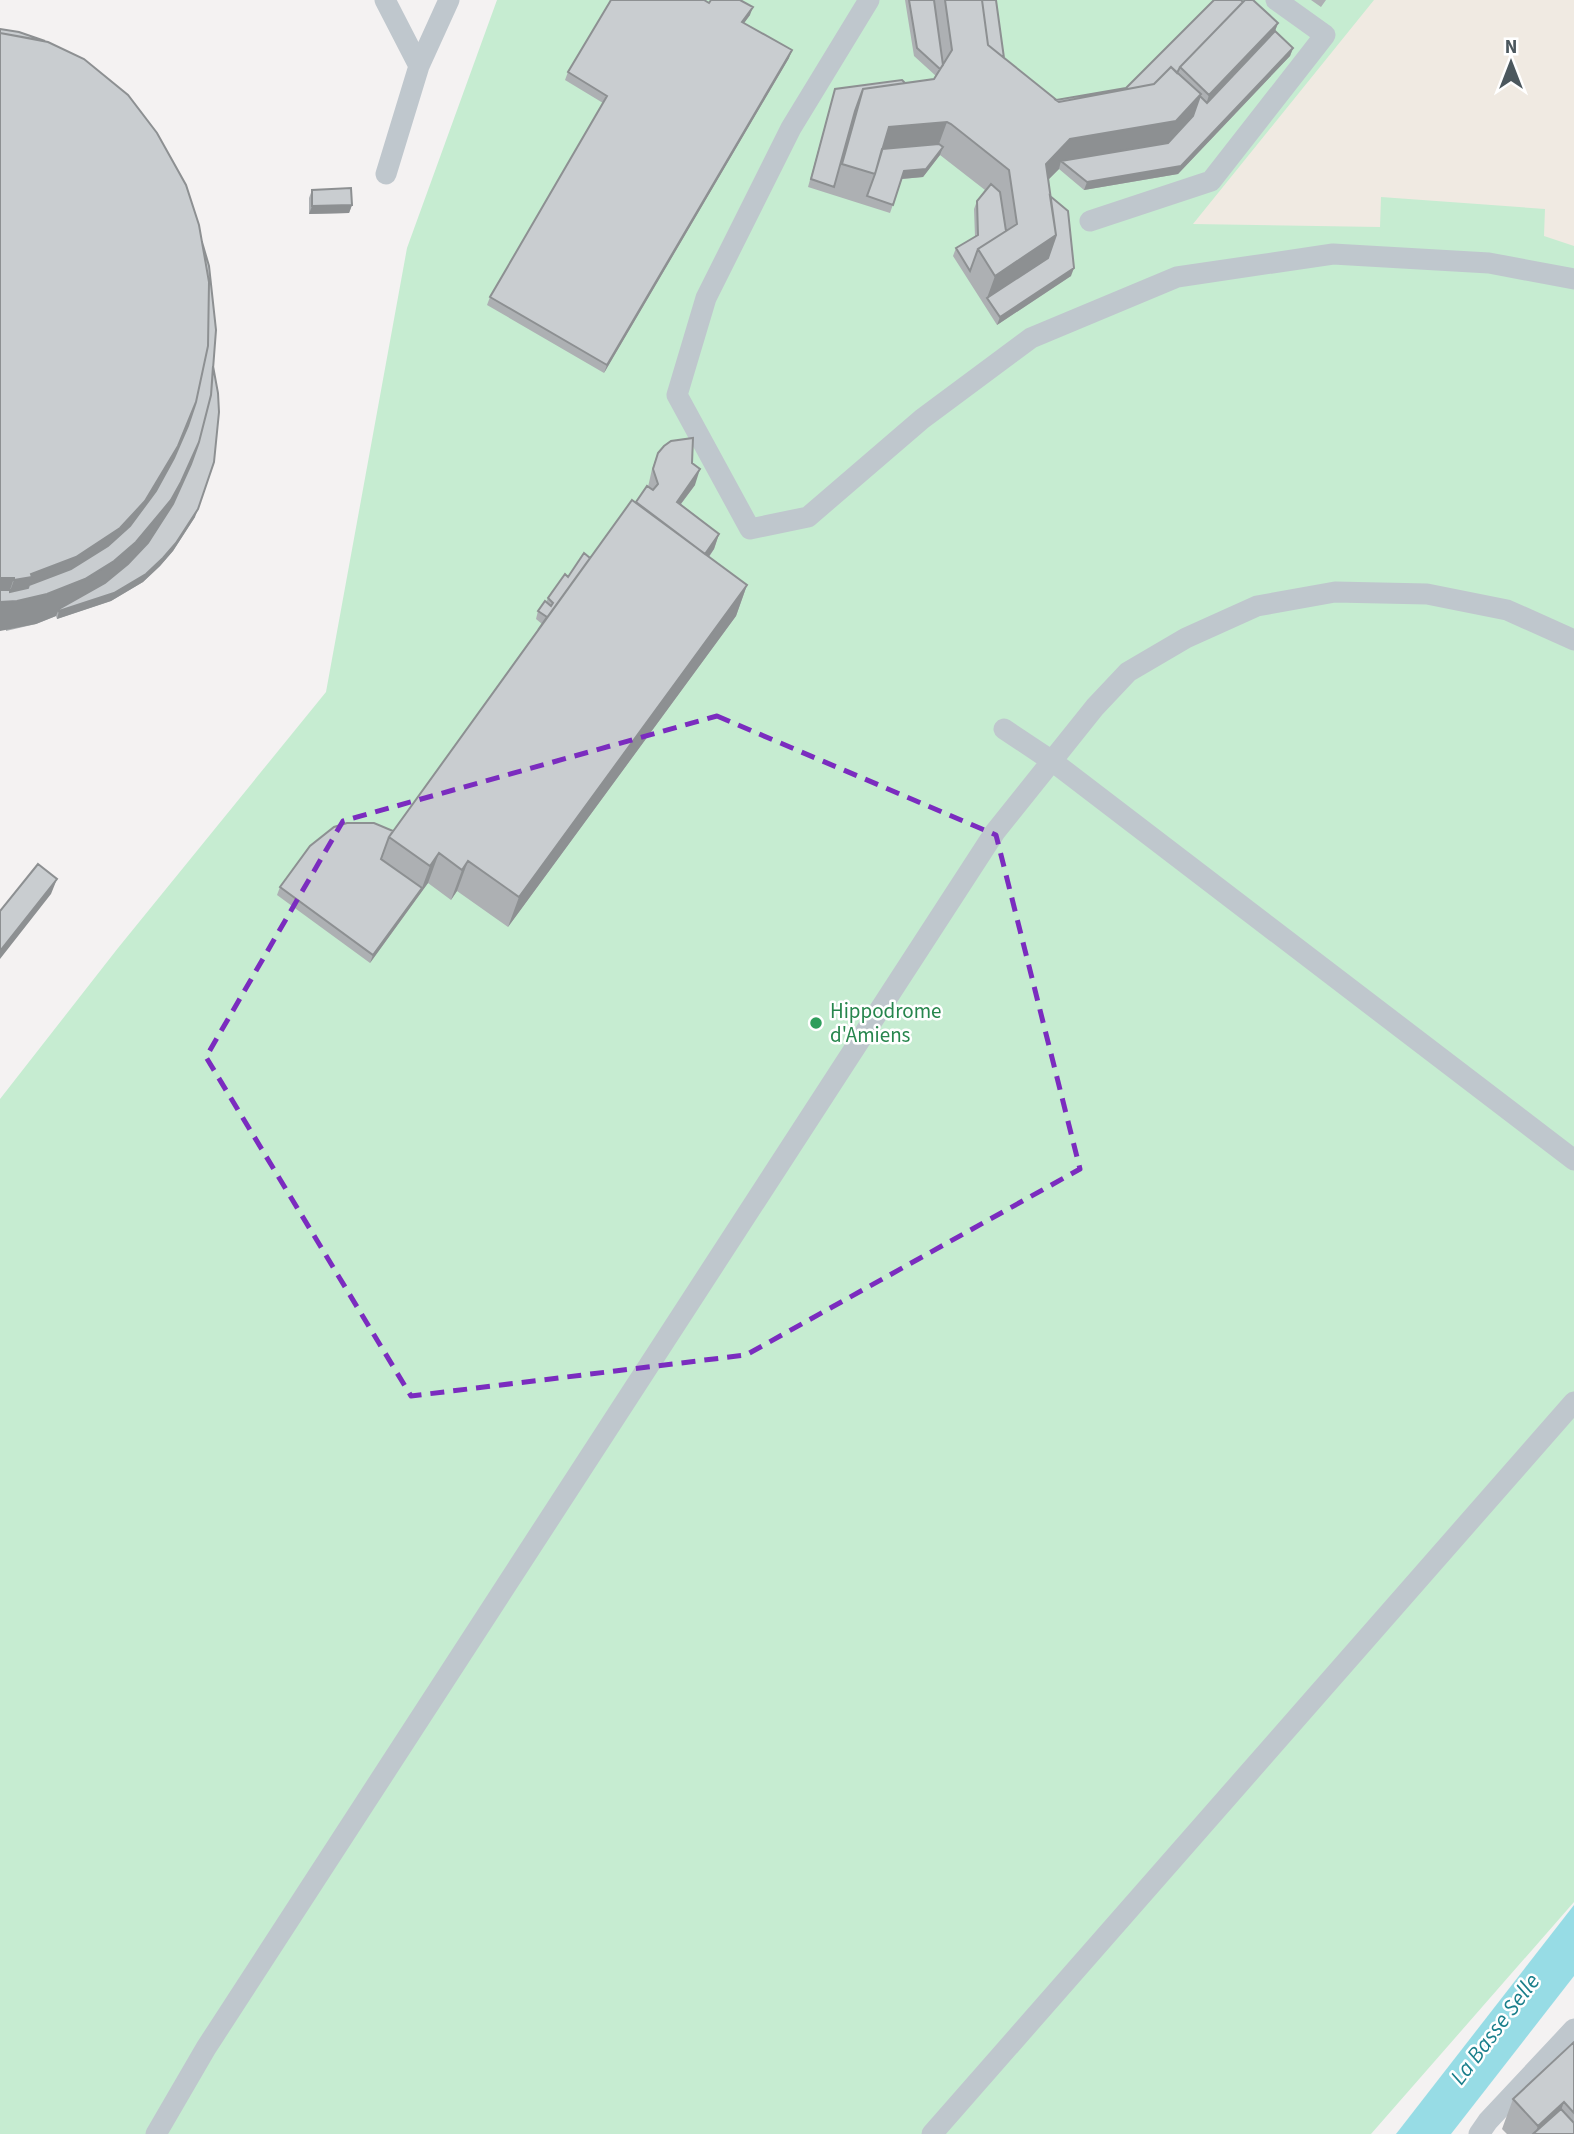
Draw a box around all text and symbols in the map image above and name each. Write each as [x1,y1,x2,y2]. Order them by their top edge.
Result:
north arrow [1476,28,1546,98]
text: N [1505,34,1517,61]
place label: Hippodrome d'Amiens [830,996,942,1050]
marker: Hippodrome d'Amiens [808,1015,824,1031]
water label: La Basse Selle [1442,1966,1548,2092]

